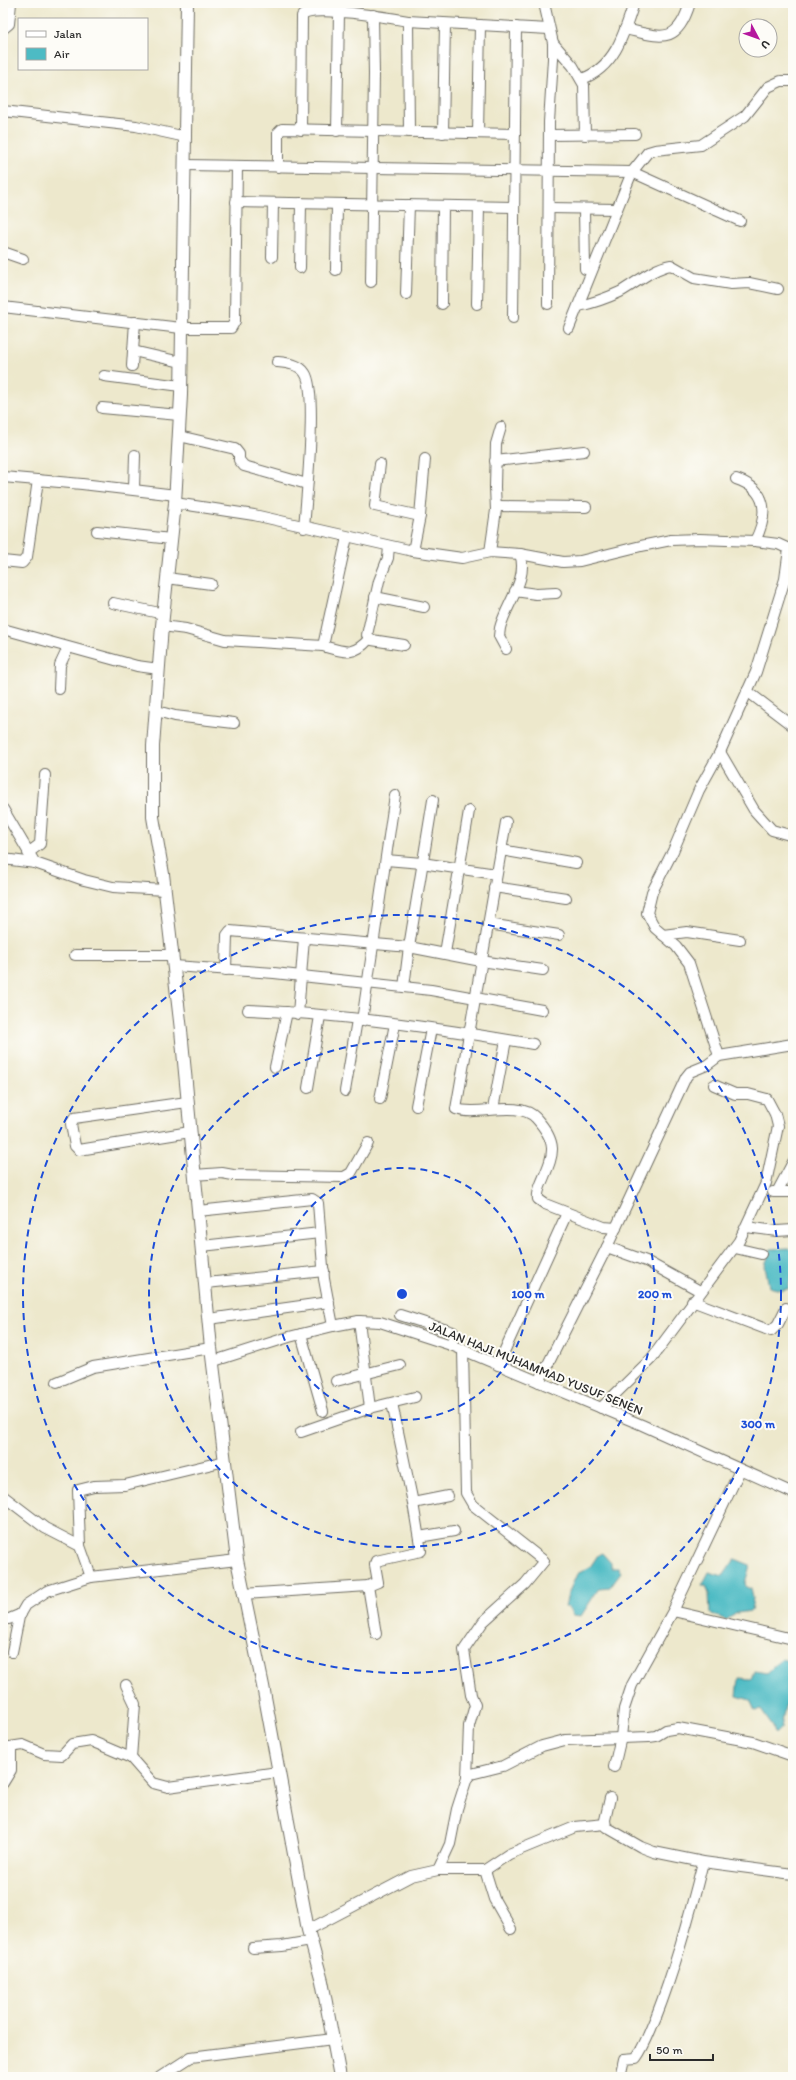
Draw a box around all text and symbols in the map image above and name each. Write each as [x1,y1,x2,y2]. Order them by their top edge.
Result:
legend [18,18,148,70]
north arrow [738,18,778,58]
text: Jalan [54,27,82,41]
text: U [758,37,772,51]
text: Air [54,47,70,61]
centre of rings [395,1287,409,1301]
text: 100 m [511,1287,545,1301]
text: 200 m [638,1287,673,1301]
street label: JALAN HAJI MUHAMMAD YUSUF SENEN [427,1318,645,1418]
text: 300 m [741,1417,776,1431]
scale bar [650,2036,713,2062]
text: 50 m [656,2043,682,2057]

